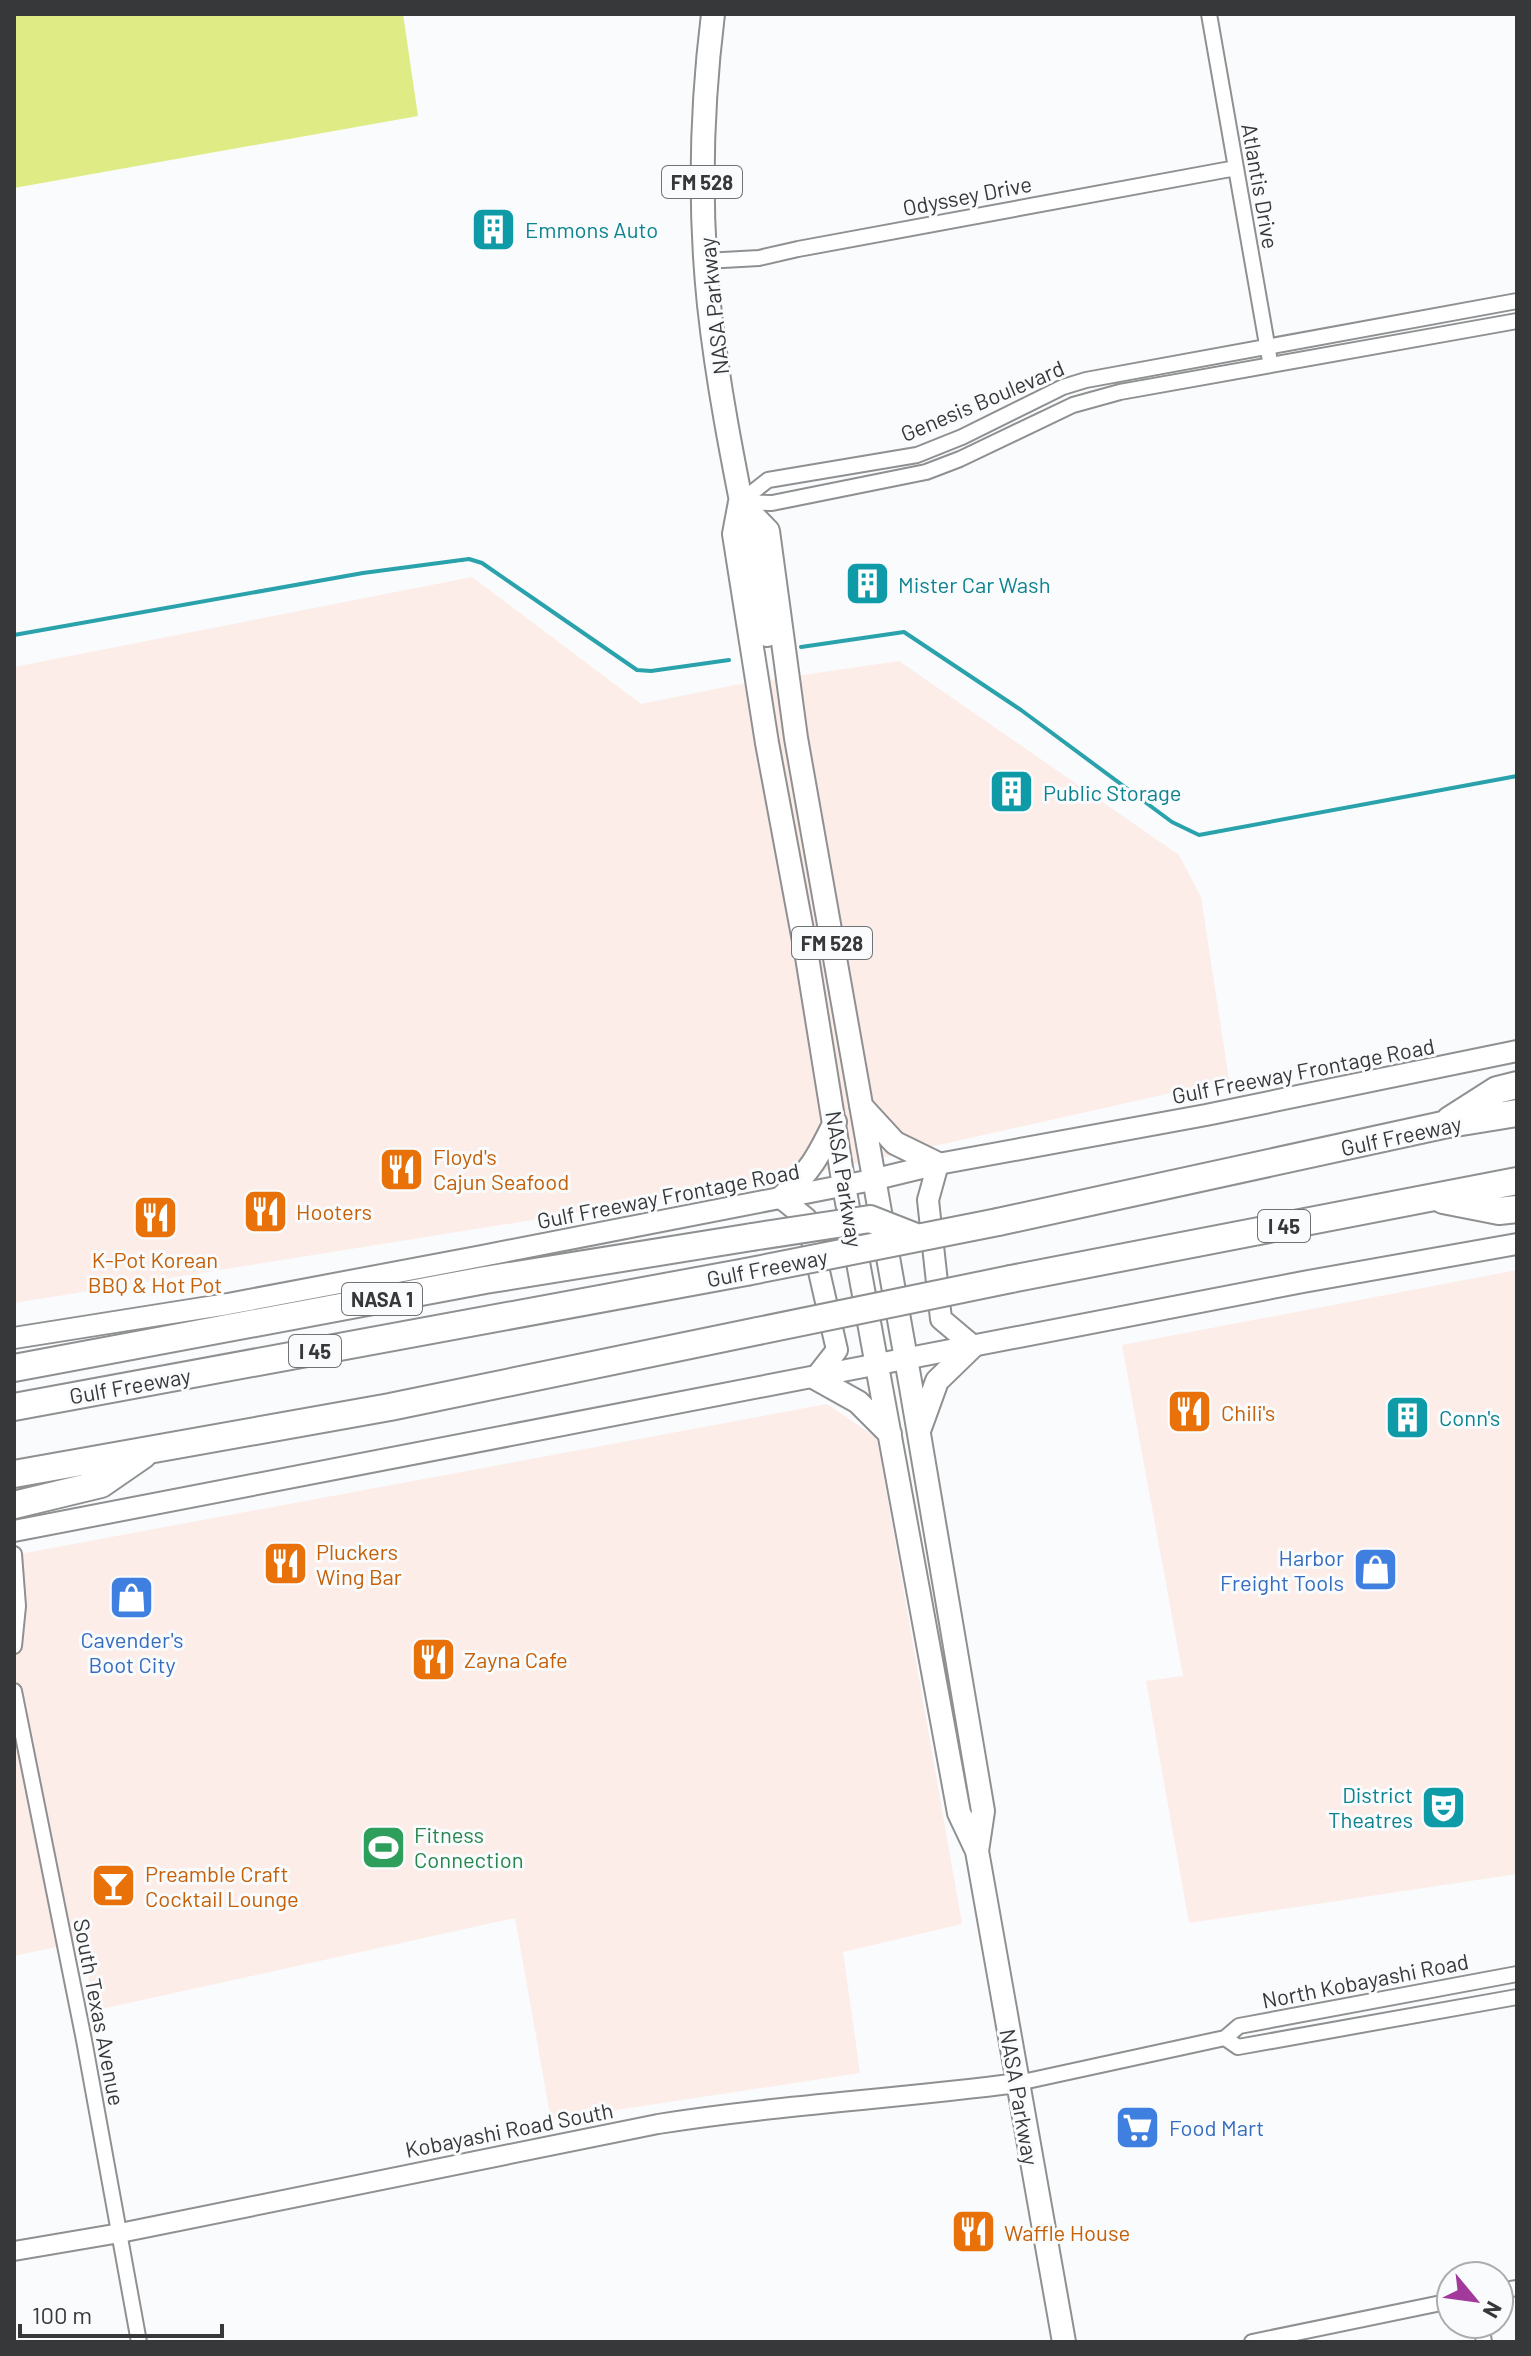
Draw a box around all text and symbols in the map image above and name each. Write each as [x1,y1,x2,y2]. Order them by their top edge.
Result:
street label: Atlantis Drive [1237,121,1285,251]
road number: FM 528 [662,166,742,198]
street label: Odyssey Drive [900,170,1034,220]
building icon: Emmons Auto [470,205,518,253]
place label: Emmons Auto [525,216,658,242]
street label: NASA Parkway [693,236,733,376]
street label: Genesis Boulevard [896,354,1068,446]
building icon: Mister Car Wash [843,560,891,608]
place label: Mister Car Wash [898,571,1051,597]
building icon: Public Storage [988,768,1036,816]
place label: Public Storage [1043,779,1182,805]
road number: FM 528 [792,927,872,959]
street label: Gulf Freeway Frontage Road [1170,1032,1436,1108]
street label: NASA Parkway [821,1109,869,1249]
street label: Gulf Freeway [1338,1110,1464,1160]
place label: Floyd's Cajun Seafood [433,1143,569,1194]
restaurant icon: Floyd's Cajun Seafood [378,1145,426,1193]
street label: Gulf Freeway Frontage Road [535,1157,801,1233]
restaurant icon: Hooters [241,1187,289,1235]
restaurant icon: K-Pot Korean BBQ & Hot Pot [131,1194,179,1242]
place label: Hooters [296,1198,372,1224]
road number: I 45 [1258,1210,1310,1242]
street label: Gulf Freeway [704,1243,830,1291]
place label: K-Pot Korean BBQ & Hot Pot [88,1246,222,1297]
road number: NASA 1 [342,1283,422,1315]
road number: I 45 [289,1335,341,1367]
street label: Gulf Freeway [67,1362,193,1408]
restaurant icon: Chili's [1166,1388,1214,1436]
building icon: Conn's [1384,1393,1432,1441]
place label: Chili's [1221,1399,1275,1425]
place label: Conn's [1439,1404,1500,1430]
place label: Pluckers Wing Bar [316,1538,402,1589]
restaurant icon: Pluckers Wing Bar [261,1540,309,1588]
place label: Harbor Freight Tools [1220,1544,1344,1595]
shop icon: Harbor Freight Tools [1351,1546,1399,1594]
shop icon: Cavender's Boot City [108,1574,156,1622]
place label: Cavender's Boot City [80,1626,184,1677]
restaurant icon: Zayna Cafe [409,1635,457,1683]
place label: Zayna Cafe [464,1646,568,1672]
place label: District Theatres [1328,1781,1413,1832]
theatre icon: District Theatres [1420,1783,1468,1831]
place label: Fitness Connection [414,1821,524,1872]
sports icon: Fitness Connection [359,1823,407,1871]
place label: Preamble Craft Cocktail Lounge [145,1860,299,1911]
bar icon: Preamble Craft Cocktail Lounge [90,1862,138,1910]
street label: South Texas Avenue [69,1916,131,2108]
street label: North Kobayashi Road [1259,1947,1471,2013]
street label: NASA Parkway [995,2027,1045,2167]
street label: Kobayashi Road South [403,2096,615,2162]
supermarket icon: Food Mart [1114,2103,1162,2151]
place label: Food Mart [1169,2114,1264,2140]
restaurant icon: Waffle House [949,2208,997,2256]
place label: Waffle House [1004,2219,1130,2245]
north arrow [1435,2260,1515,2340]
scale bar [20,2288,222,2338]
text: N [1478,2297,1508,2323]
text: 100 m [32,2300,92,2329]

